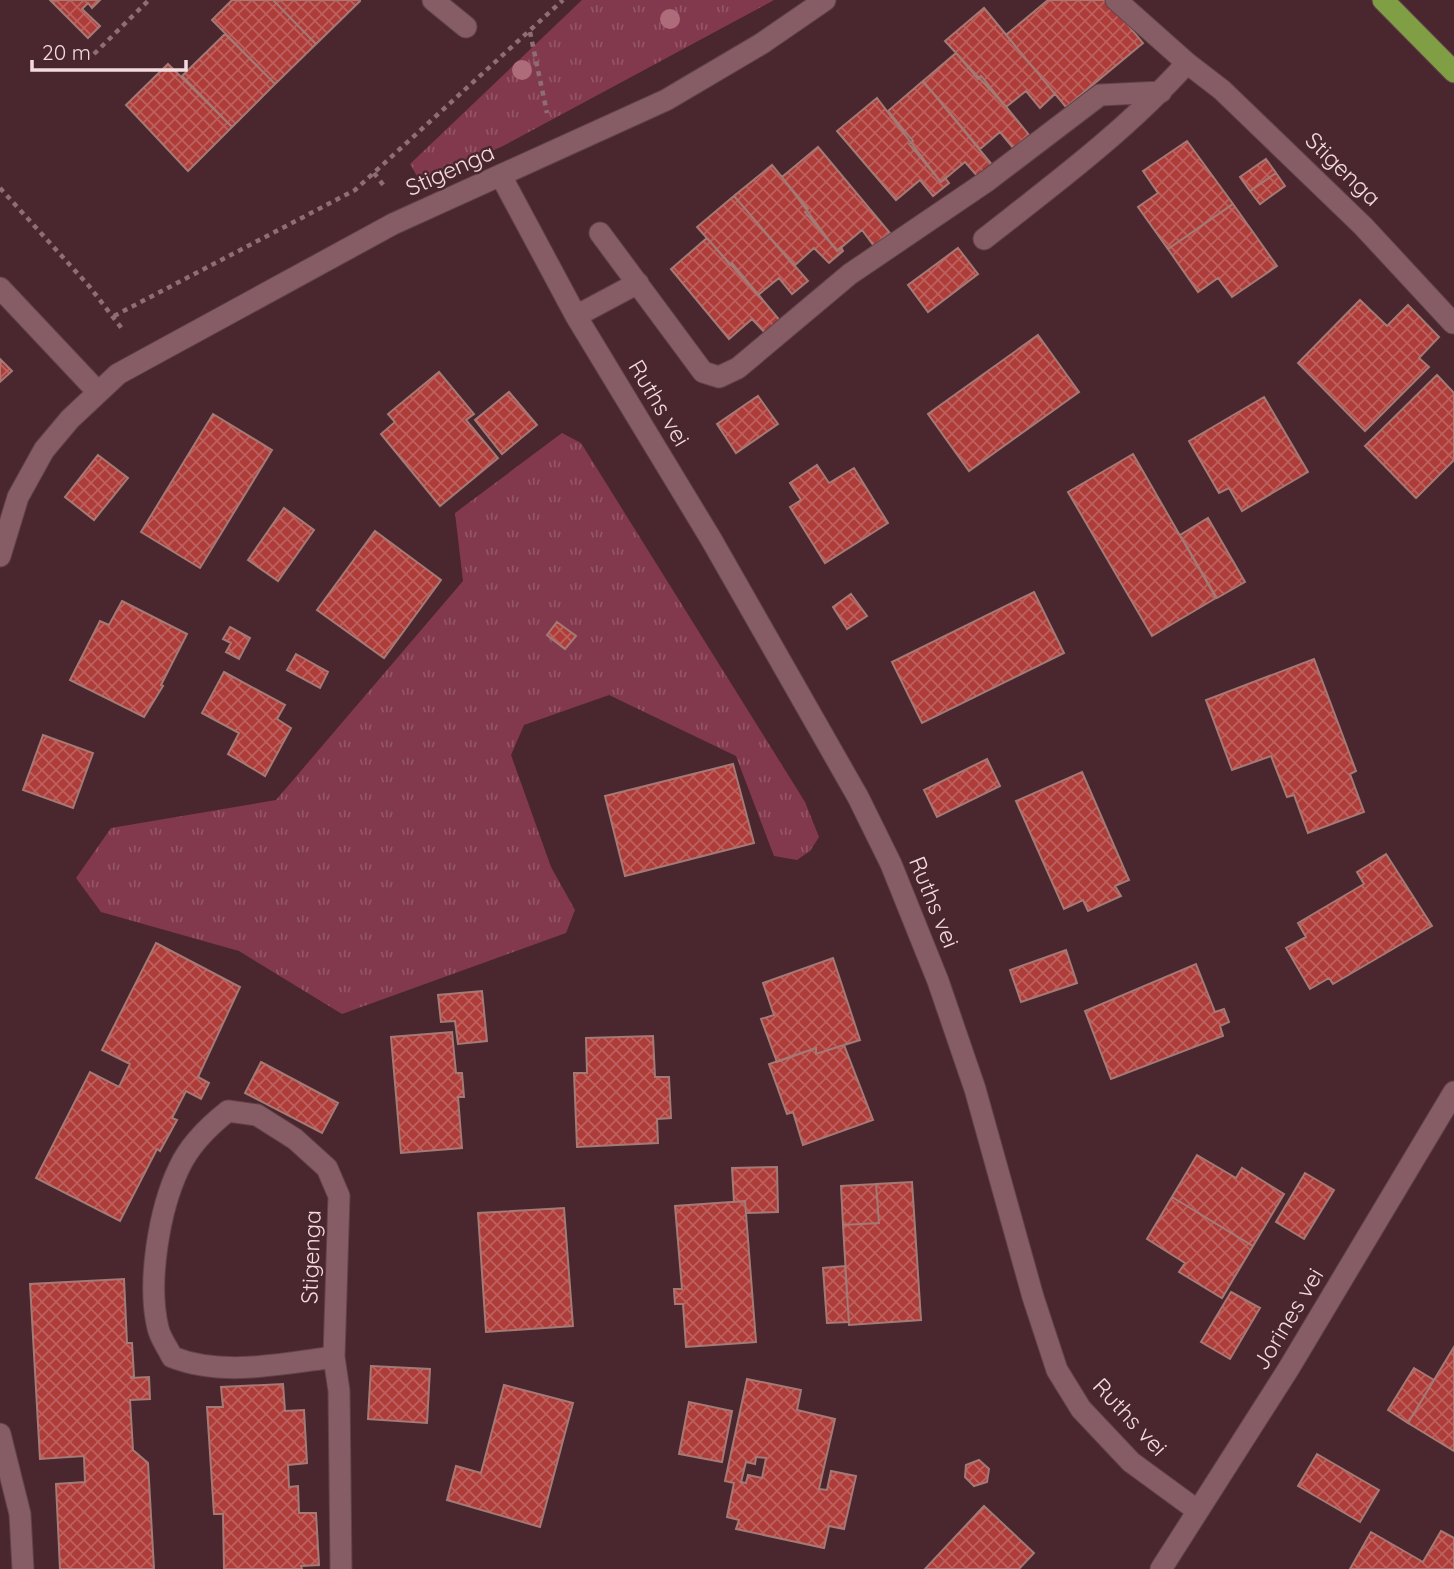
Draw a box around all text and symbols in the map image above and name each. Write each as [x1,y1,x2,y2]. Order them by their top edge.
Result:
scale bar [32,28,186,72]
text: 20 m [42,39,91,65]
street label: Stigenga [1299,126,1387,212]
street label: Stigenga [401,137,499,202]
street label: Ruths vei [622,354,697,451]
street label: Ruths vei [903,852,966,952]
street label: Stigenga [294,1209,327,1304]
street label: Jorines vei [1246,1262,1329,1375]
street label: Ruths vei [1087,1372,1174,1462]

